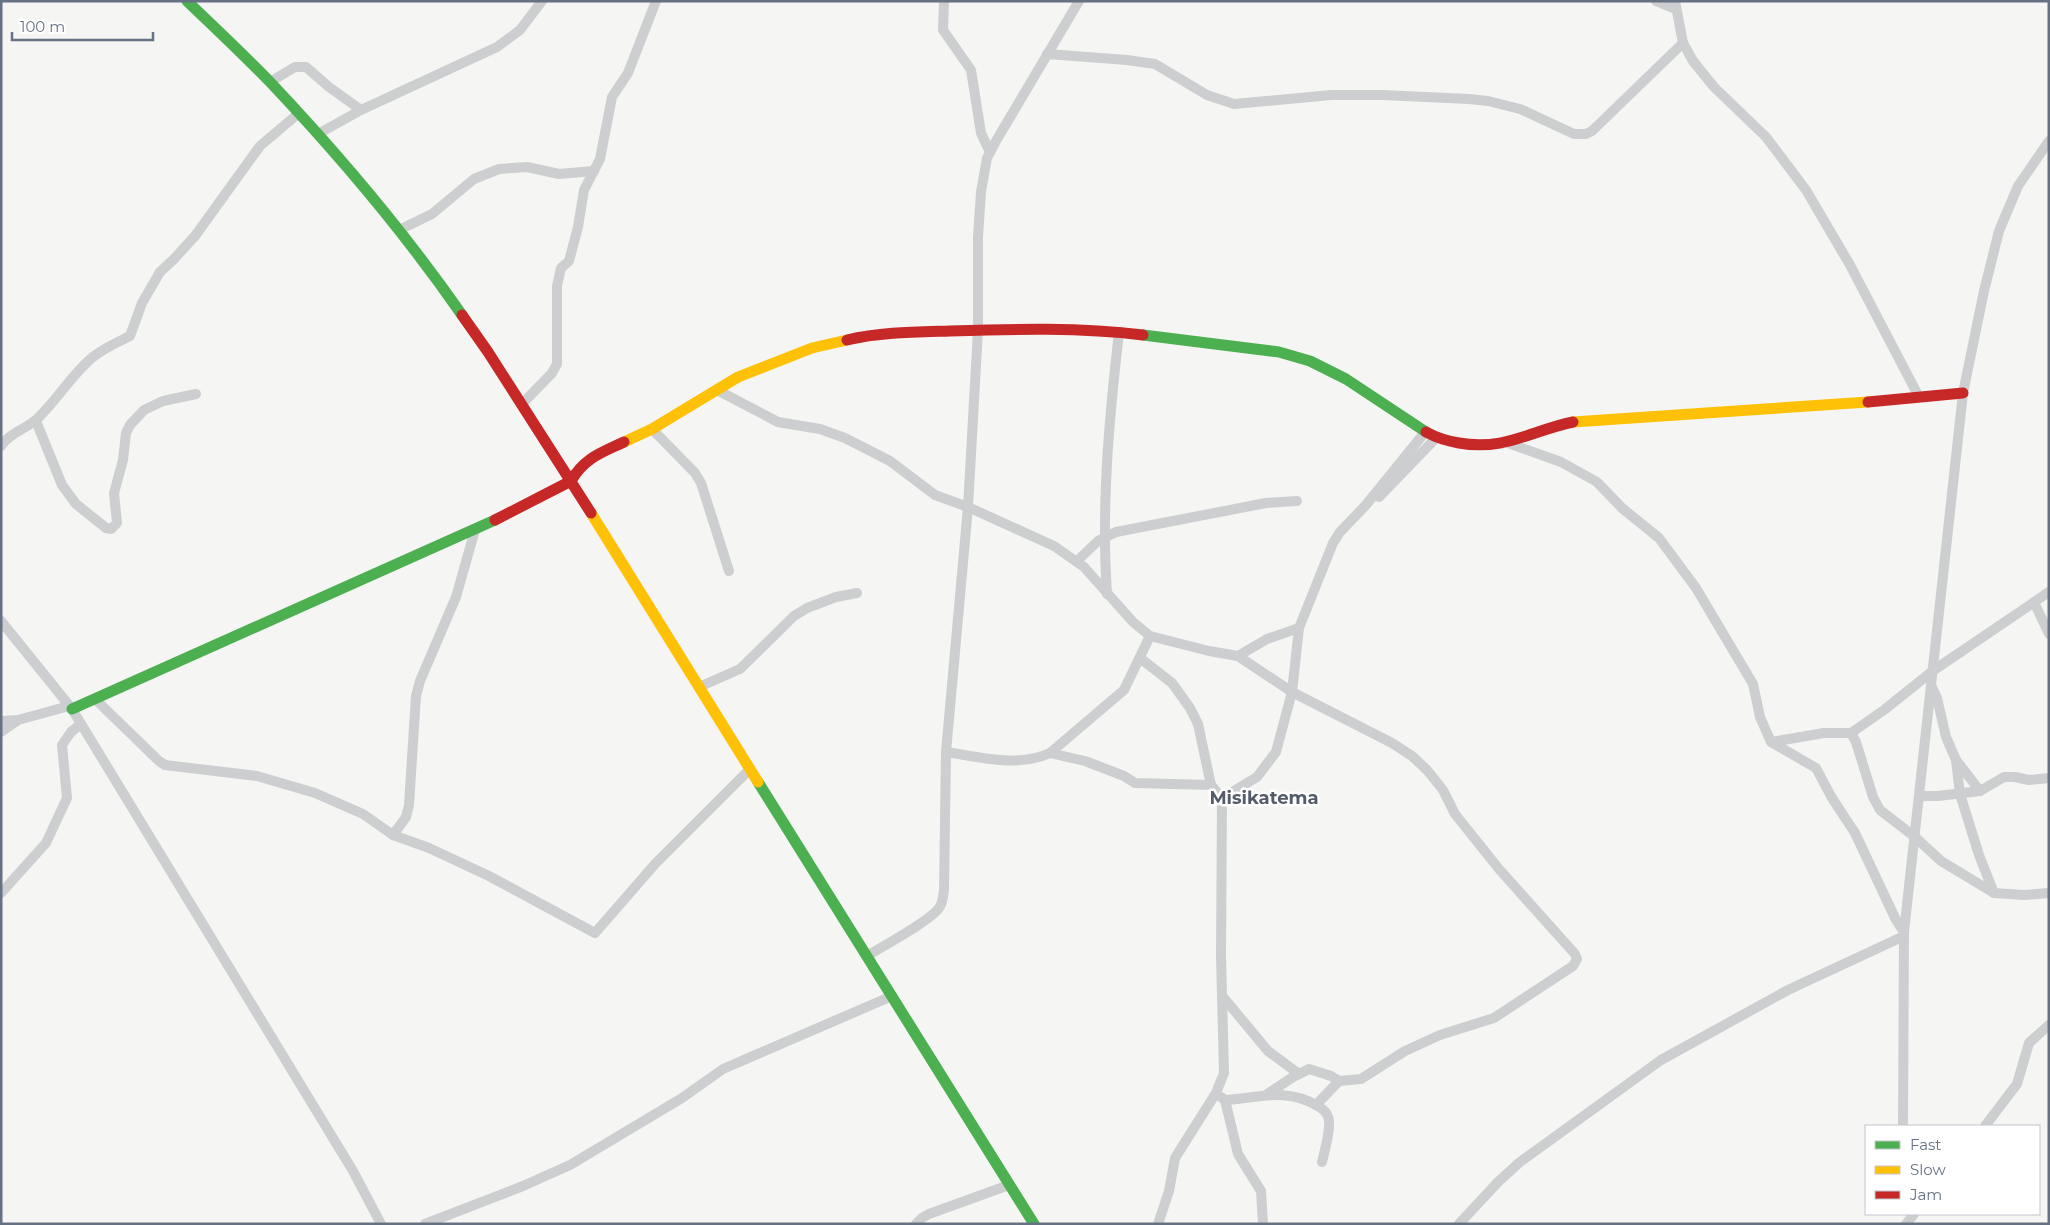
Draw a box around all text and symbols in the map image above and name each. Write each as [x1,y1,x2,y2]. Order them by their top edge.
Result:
scale bar [12,10,154,42]
text: 100 m [20,17,65,36]
district label: Misikatema [1209,787,1319,809]
legend [1865,1125,2040,1215]
text: Fast [1910,1135,1941,1154]
text: Slow [1910,1160,1946,1179]
text: Jam [1909,1185,1942,1204]

